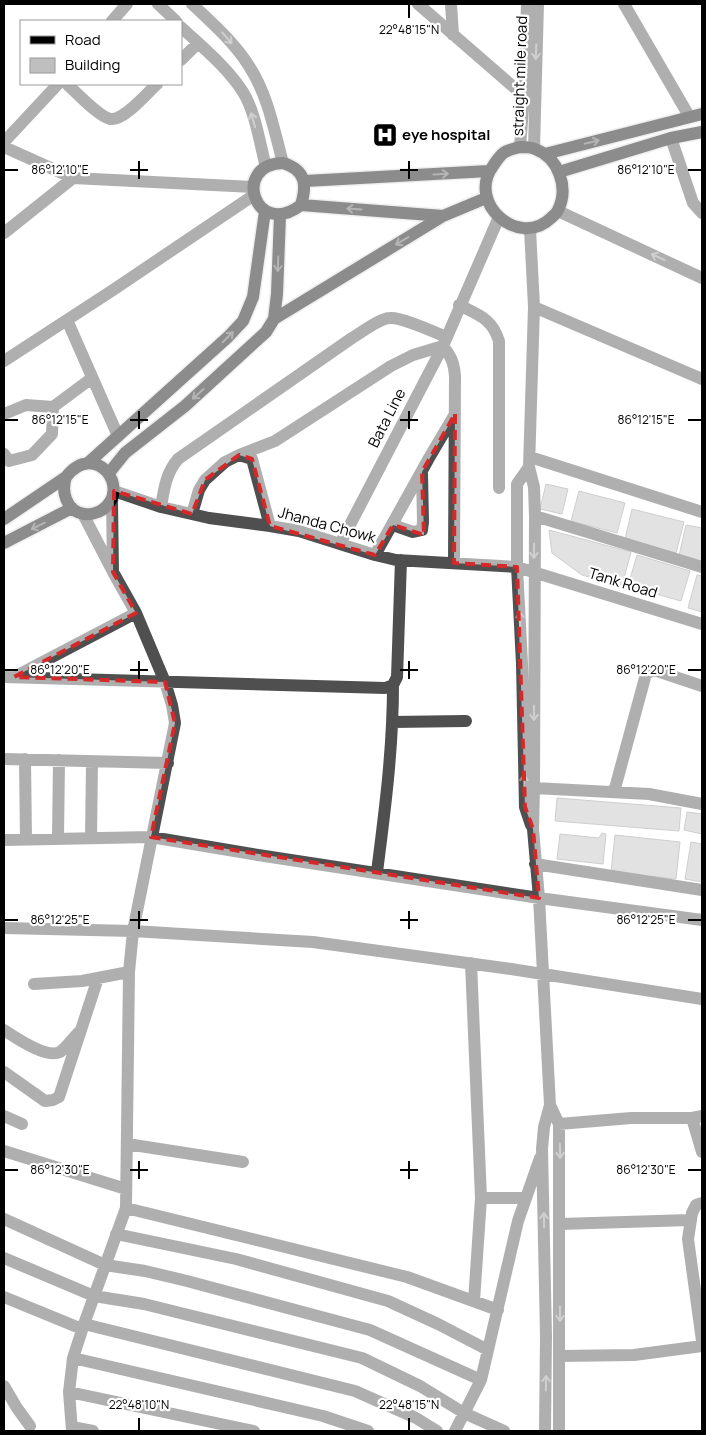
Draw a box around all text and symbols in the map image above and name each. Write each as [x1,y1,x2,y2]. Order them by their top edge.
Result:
street label: straight mile road [507,15,532,137]
legend [20,20,182,85]
text: 22°48'15"N [379,21,439,38]
text: Road [65,29,101,50]
one-way arrow [221,31,232,44]
one-way arrow [531,44,541,60]
text: Building [65,54,120,75]
one-way arrow [248,112,258,128]
hospital icon: eye hospital [372,122,398,148]
place label: eye hospital [402,124,490,145]
one-way arrow [584,137,600,146]
text: 86°12'10"E [31,161,89,178]
text: 86°12'10"E [617,161,675,178]
one-way arrow [432,169,448,178]
one-way arrow [346,204,362,214]
one-way arrow [395,237,409,247]
one-way arrow [651,252,666,262]
one-way arrow [273,256,283,272]
one-way arrow [222,331,234,343]
street label: Bata Line [363,384,410,451]
one-way arrow [192,388,204,400]
text: 86°12'15"E [31,411,89,428]
text: 86°12'15"E [617,411,675,428]
street label: Jhanda Chowk [276,501,379,548]
one-way arrow [31,522,46,531]
one-way arrow [529,542,539,558]
street label: Tank Road [586,562,660,603]
one-way arrow [515,611,524,627]
text: 86°12'20"E [30,661,90,678]
text: 86°12'20"E [616,661,676,678]
one-way arrow [529,704,539,721]
one-way arrow [519,774,529,790]
text: 86°12'25"E [30,911,90,928]
text: 86°12'25"E [616,911,676,928]
one-way arrow [555,1143,565,1159]
text: 86°12'30"E [30,1161,90,1178]
text: 86°12'30"E [616,1161,676,1178]
one-way arrow [539,1212,549,1228]
one-way arrow [555,1306,565,1322]
one-way arrow [541,1375,551,1391]
text: 22°48'10"N [109,1396,169,1413]
text: 22°48'15"N [379,1396,439,1413]

